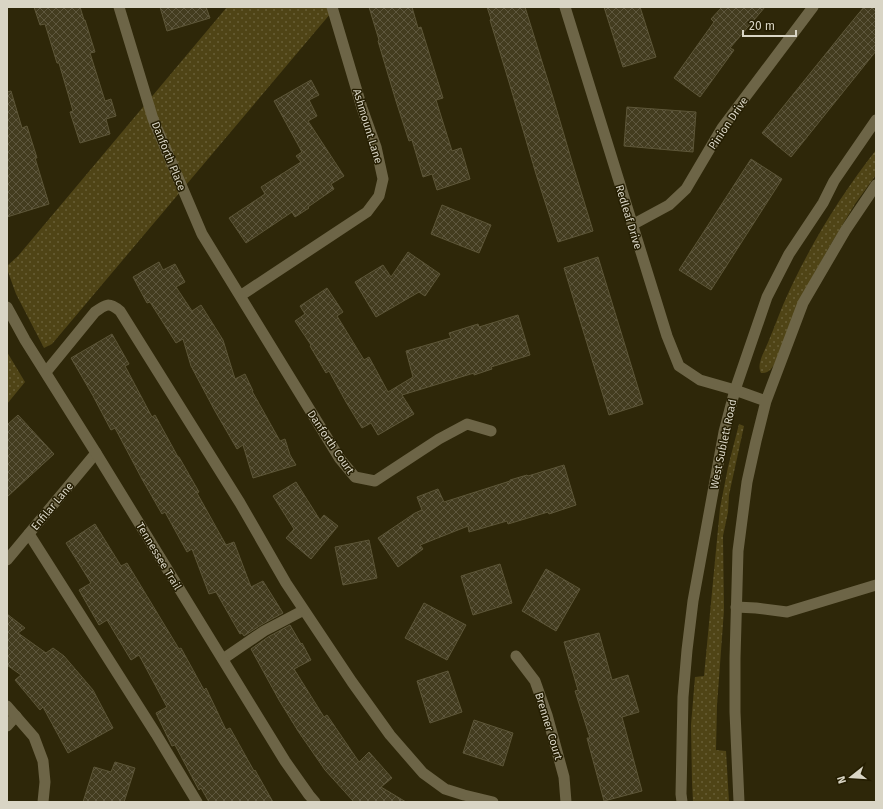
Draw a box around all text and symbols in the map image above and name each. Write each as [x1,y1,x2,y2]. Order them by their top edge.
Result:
scale bar [743,12,796,38]
text: 20 m [749,19,775,33]
street label: Ashmount Lane [350,87,385,165]
street label: Pinion Drive [706,95,751,152]
street label: Danforth Place [149,120,188,193]
street label: Redleaf Drive [613,183,644,251]
street label: West Sublett Road [708,398,739,490]
street label: Danforth Court [305,408,357,477]
street label: Enfilar Lane [29,480,76,533]
street label: Tennessee Trail [133,520,184,592]
street label: Brenner Court [532,691,565,761]
north arrow [831,757,871,797]
text: N [835,774,849,785]

